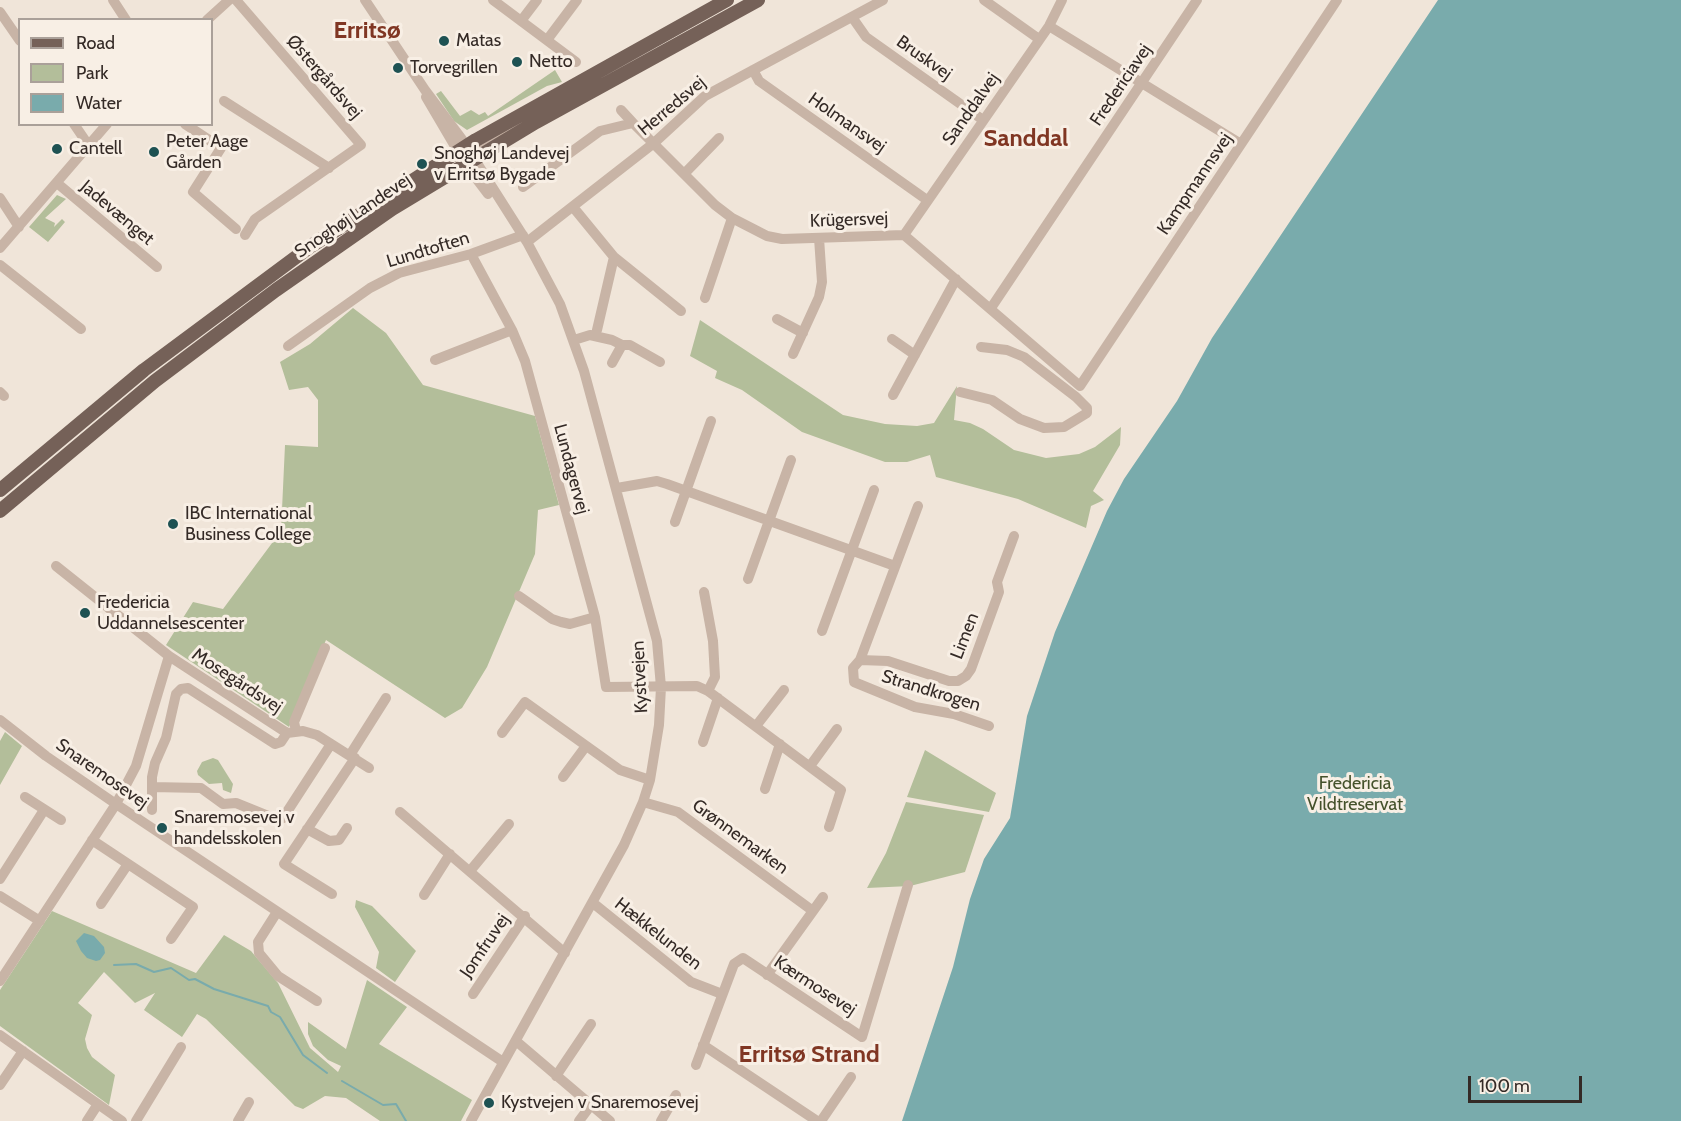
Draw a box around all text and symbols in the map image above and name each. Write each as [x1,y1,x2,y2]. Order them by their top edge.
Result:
district label: Erritsø [333,17,401,45]
legend [18,18,213,126]
place label: Matas [456,30,501,52]
street label: Østergårdsvej [282,31,366,123]
street label: Bruskvej [892,31,956,85]
text: Road [76,32,115,54]
marker: Matas [437,34,451,48]
street label: Fredericiavej [1086,40,1156,130]
place label: Netto [529,51,573,73]
marker: Netto [510,55,524,69]
place label: Torvegrillen [410,57,498,79]
marker: Torvegrillen [391,61,405,75]
text: Park [76,62,108,84]
street label: Sanddalvej [938,69,1004,149]
street label: Herredsvej [634,72,710,140]
street label: Holmansvej [804,88,890,158]
text: Water [76,92,122,114]
district label: Sanddal [984,125,1068,153]
street label: Kampmannsvej [1153,129,1237,239]
place label: Peter Aage Gården [166,131,248,174]
place label: Cantell [69,138,122,160]
marker: Cantell [50,142,64,156]
place label: Snoghøj Landevej v Erritsø Bygade [434,143,569,186]
marker: Peter Aage Gården [147,145,161,159]
marker: Snoghøj Landevej v Erritsø Bygade [415,157,429,171]
street label: Snoghøj Landevej [291,169,415,263]
street label: Jadevænget [76,176,158,250]
street label: Krügersvej [809,208,889,232]
street label: Lundtoften [384,227,472,273]
street label: Lundagervej [549,421,593,517]
place label: IBC International Business College [185,503,312,546]
marker: IBC International Business College [166,517,180,531]
place label: Fredericia Uddannelsescenter [97,592,244,634]
marker: Fredericia Uddannelsescenter [78,606,92,620]
street label: Limen [946,610,984,662]
street label: Kystvejen [627,640,653,714]
street label: Mosegårdsvej [188,644,286,718]
street label: Strandkrogen [879,666,983,716]
street label: Snaremosevej [52,734,152,814]
park label: Fredericia Vildtreservat [1307,773,1403,816]
street label: Grønnemarken [688,795,792,879]
place label: Snaremosevej v handelsskolen [174,807,295,850]
marker: Snaremosevej v handelsskolen [155,821,169,835]
street label: Hækkelunden [610,893,706,975]
street label: Jomfruvej [456,910,514,982]
street label: Kærmosevej [770,951,860,1021]
district label: Erritsø Strand [738,1041,880,1069]
scale bar [1471,1064,1585,1102]
text: 100 m [1479,1075,1530,1097]
place label: Kystvejen v Snaremosevej [501,1092,698,1114]
marker: Kystvejen v Snaremosevej [482,1096,496,1110]

